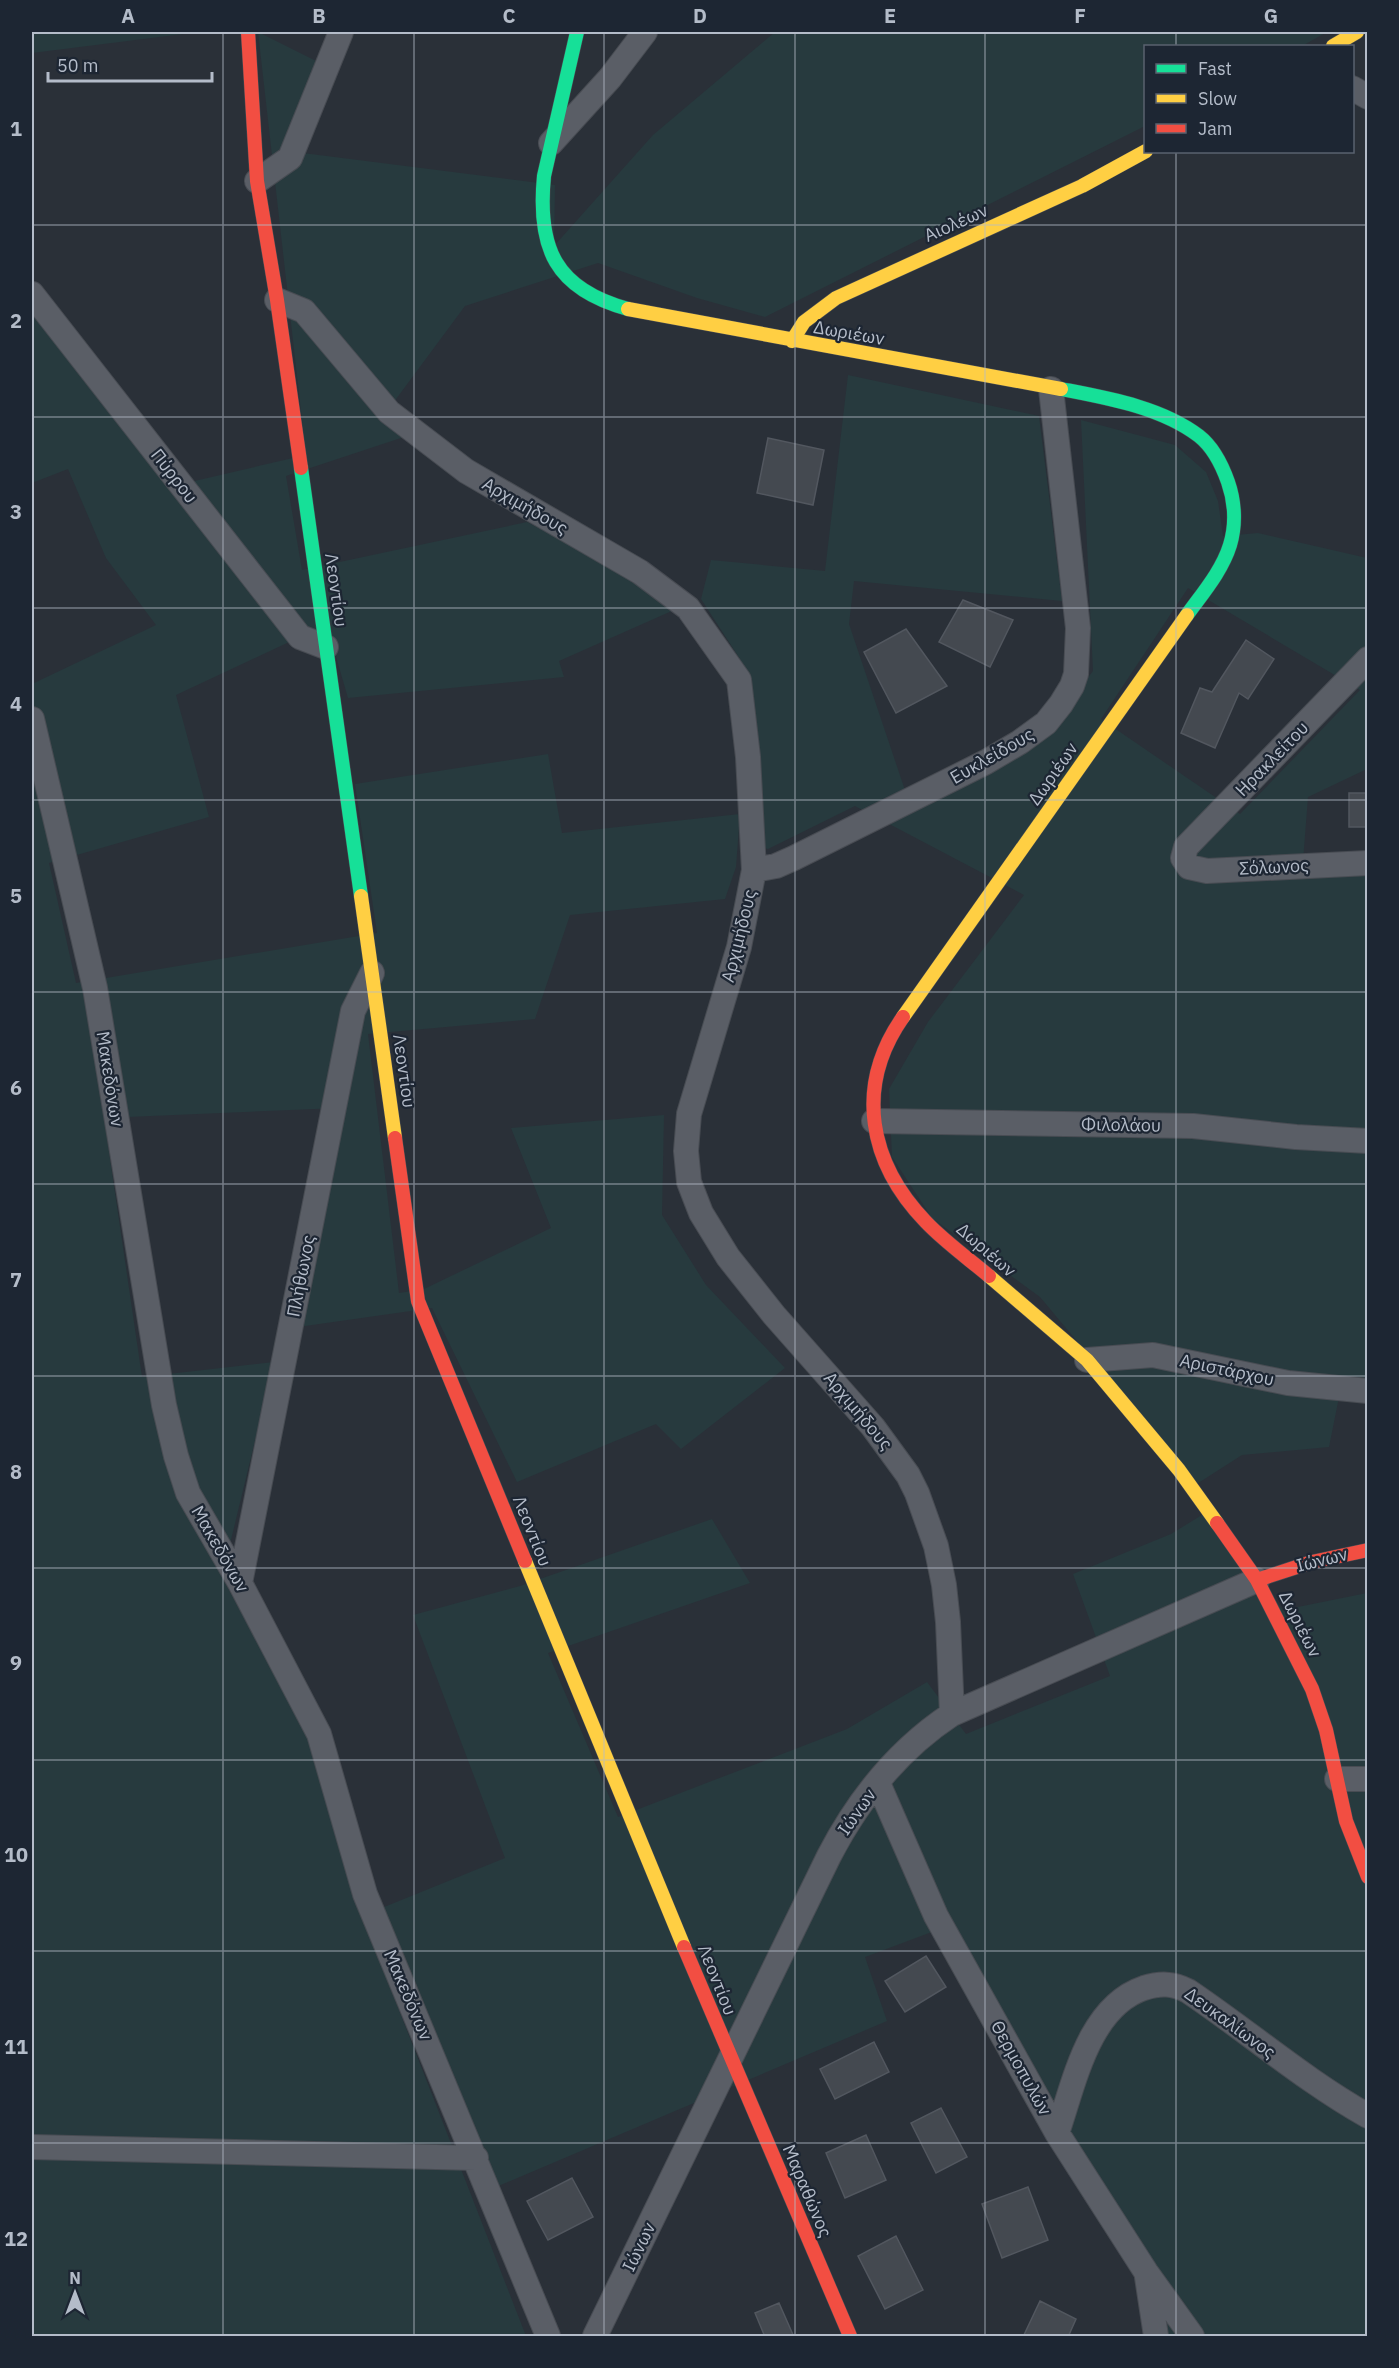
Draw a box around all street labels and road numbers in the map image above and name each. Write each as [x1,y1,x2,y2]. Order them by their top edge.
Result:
street label: Αιολέων [920,198,991,247]
street label: Δωριέων [812,315,886,350]
street label: Πύρρου [146,444,203,508]
street label: Αρχιμήδους [478,472,572,539]
street label: Λεοντίου [320,551,353,628]
street label: Ηρακλείτου [1230,716,1313,801]
street label: Ευκλείδους [946,722,1038,789]
street label: Δωριέων [1023,738,1083,810]
street label: Σόλωνος [1239,853,1310,880]
street label: Αρχιμήδους [716,887,761,985]
street label: Μακεδόνων [92,1029,129,1128]
street label: Λεοντίου [388,1032,421,1109]
street label: Φιλολάου [1081,1112,1161,1137]
street label: Δωριέων [952,1217,1021,1282]
street label: Πλήθωνος [281,1233,320,1319]
street label: Αριστάρχου [1178,1348,1276,1391]
street label: Αρχιμήδους [819,1367,898,1455]
street label: Λεοντίου [508,1492,557,1570]
street label: Μακεδόνων [186,1501,255,1596]
street label: Ιώνων [1294,1542,1350,1577]
street label: Δωριέων [1274,1587,1327,1661]
street label: Ιώνων [832,1784,881,1840]
street label: Λεοντίου [693,1941,742,2019]
street label: Μακεδόνων [379,1946,438,2044]
street label: Δευκαλίωνος [1180,1982,1281,2064]
street label: Θερμοπυλών [986,2016,1057,2119]
street label: Μαραθώνος [778,2141,837,2241]
street label: Ιώνων [617,2218,660,2275]

